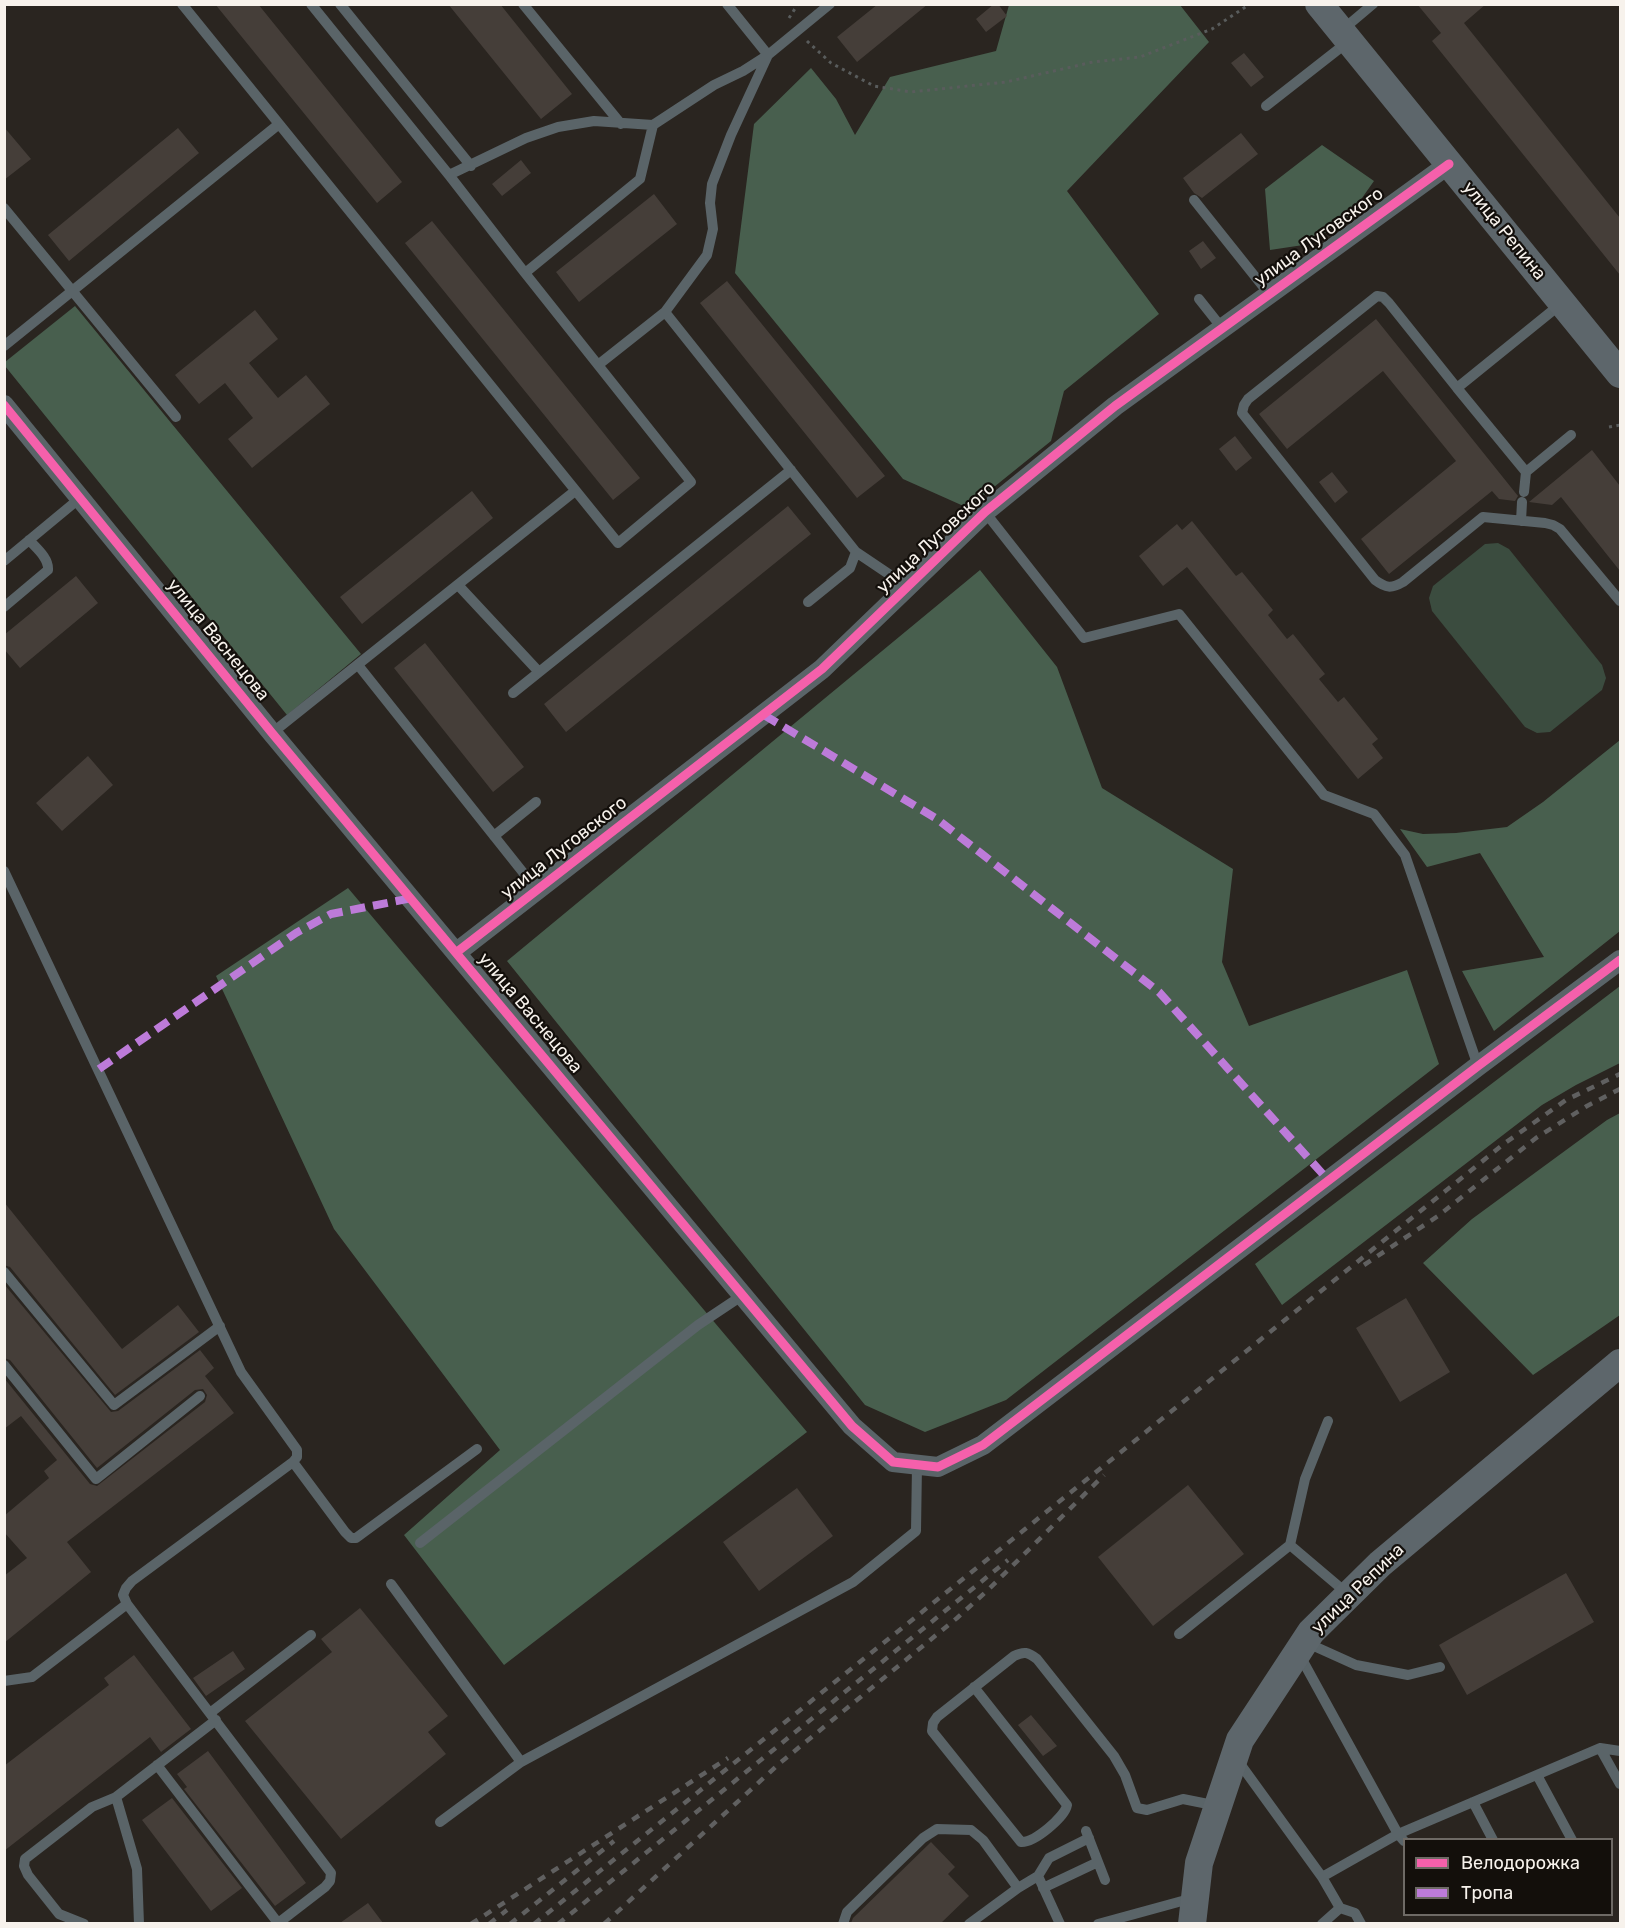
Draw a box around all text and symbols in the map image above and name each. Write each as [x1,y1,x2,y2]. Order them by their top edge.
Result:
street label: улица Репина [1458,177,1550,285]
street label: улица Луговского [1250,183,1388,291]
street label: улица Луговского [872,478,1000,598]
street label: улица Васнецова [162,575,274,705]
street label: улица Луговского [497,792,631,904]
street label: улица Васнецова [473,948,587,1078]
street label: улица Репина [1307,1539,1409,1639]
legend [1403,1838,1613,1916]
text: Велодорожка [1461,1852,1580,1874]
text: Тропа [1461,1882,1513,1904]

